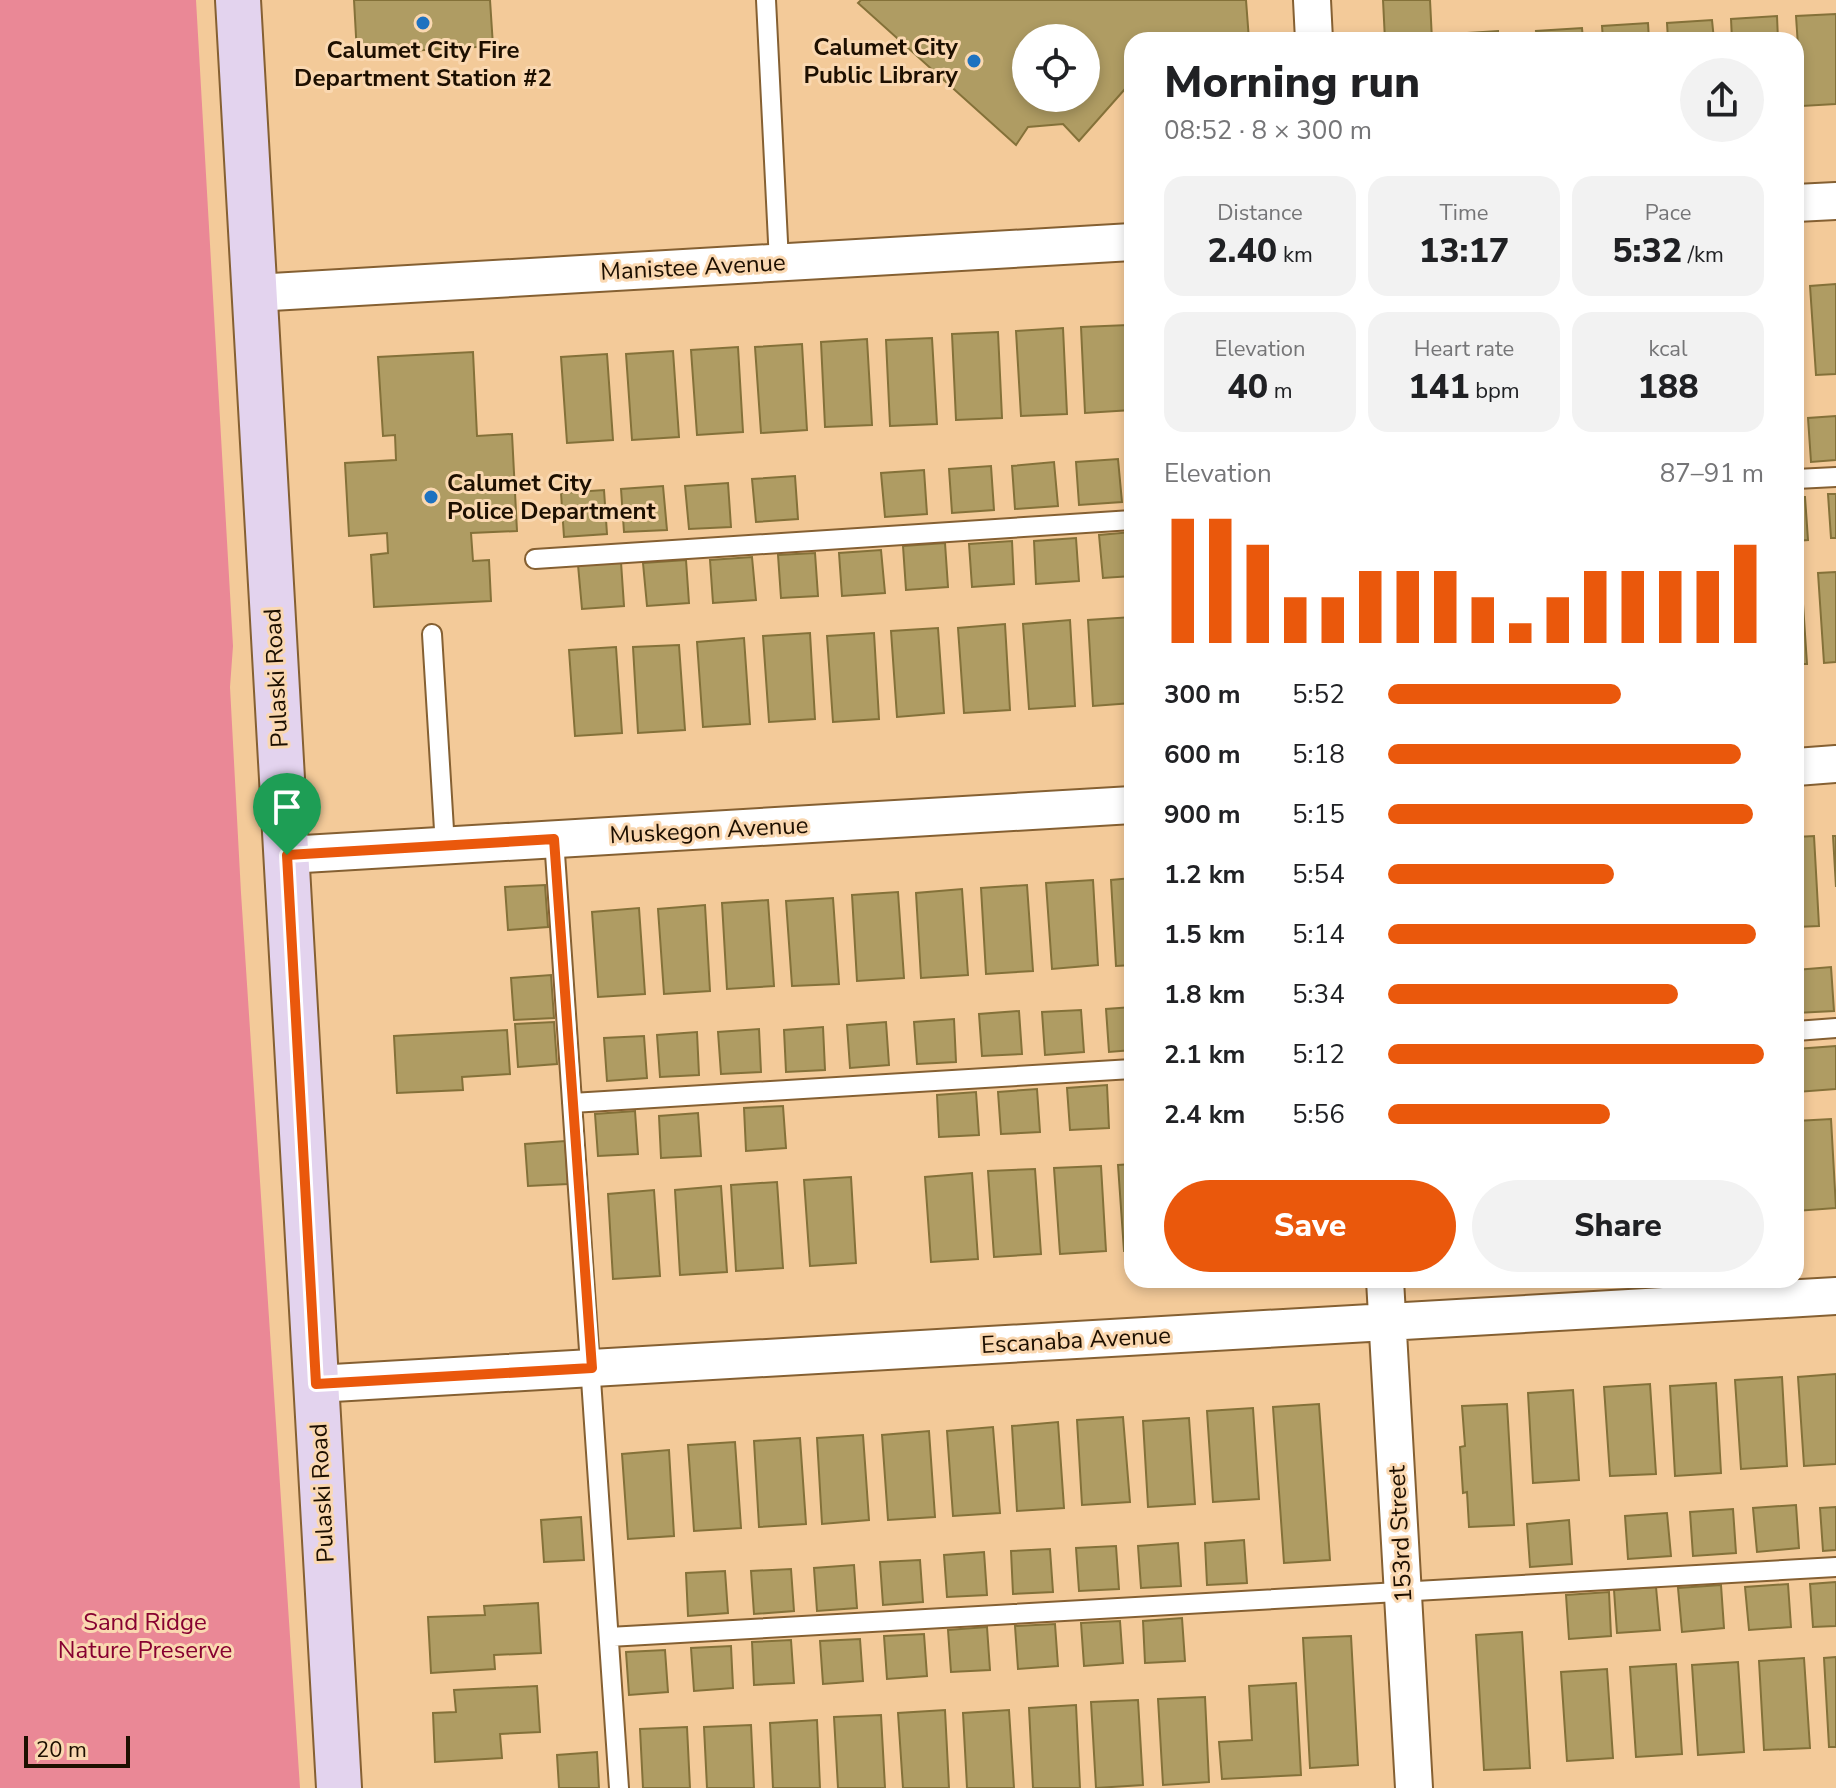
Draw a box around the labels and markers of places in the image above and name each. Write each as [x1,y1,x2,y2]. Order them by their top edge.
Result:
marker: Calumet City Fire Department Station #2 [414,14,432,32]
place label: Calumet City Public Library [803,31,958,91]
place label: Calumet City Fire Department Station #2 [294,34,552,94]
marker: Calumet City Public Library [965,52,983,70]
place label: Calumet City Police Department [447,467,656,527]
marker: Calumet City Police Department [422,488,440,506]
pin [253,773,321,855]

